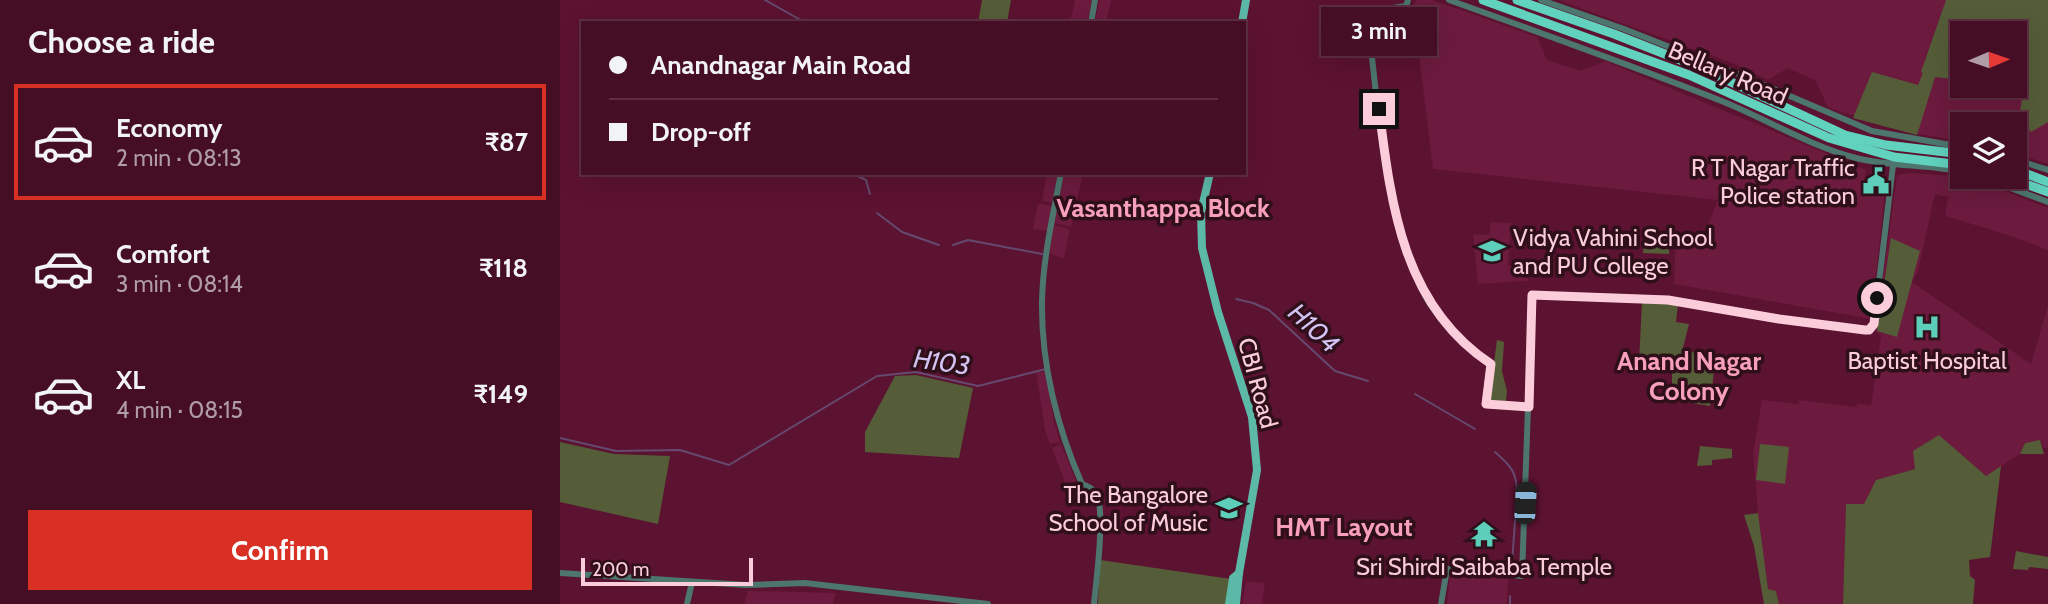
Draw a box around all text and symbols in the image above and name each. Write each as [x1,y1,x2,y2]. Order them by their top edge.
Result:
callout: 3 min [1321,7,1437,56]
text: 3 min [1351,17,1407,45]
north arrow [1950,21,2026,98]
map controls [1950,21,2027,189]
text: Choose a ride [28,22,215,61]
street label: Bellary Road [1664,35,1792,111]
text: Anandnagar Main Road [651,49,911,81]
route end [1363,93,1395,125]
icon: car [32,111,95,174]
text: Economy [116,112,222,144]
button: layers [1950,112,2027,189]
text: Drop-off [651,116,751,148]
text: ₹87 [485,126,528,158]
text: 2 min · 08:13 [116,144,242,172]
place label: R T Nagar Traffic Police station [1691,153,1855,210]
public building icon: R T Nagar Traffic Police station [1861,166,1891,196]
district label: Vasanthappa Block [1057,192,1270,224]
place label: Vidya Vahini School and PU College [1513,223,1714,280]
school or university icon: Vidya Vahini School and PU College [1477,236,1507,266]
icon: car [32,237,95,300]
text: Comfort [116,238,210,270]
text: ₹118 [479,252,528,284]
text: 3 min · 08:14 [116,270,243,298]
route start [1861,282,1893,314]
water label: H104 [1282,296,1346,360]
hospital icon: Baptist Hospital [1912,312,1942,342]
street label: CBI Road [1232,334,1284,432]
water label: H103 [912,342,972,382]
district label: Anand Nagar Colony [1617,345,1762,407]
place label: Baptist Hospital [1847,346,2007,375]
icon: car [32,363,95,426]
text: XL [116,364,145,396]
text: ₹149 [473,378,528,410]
text: 4 min · 08:15 [116,396,243,424]
place label: The Bangalore School of Music [1048,480,1208,537]
car [1514,481,1537,525]
school or university icon: The Bangalore School of Music [1214,493,1244,523]
button: Confirm [28,510,532,590]
district label: HMT Layout [1275,511,1413,543]
temple icon: Sri Shirdi Saibaba Temple [1469,519,1499,549]
place label: Sri Shirdi Saibaba Temple [1356,552,1612,581]
scale bar [581,555,752,587]
text: 200 m [592,558,649,581]

